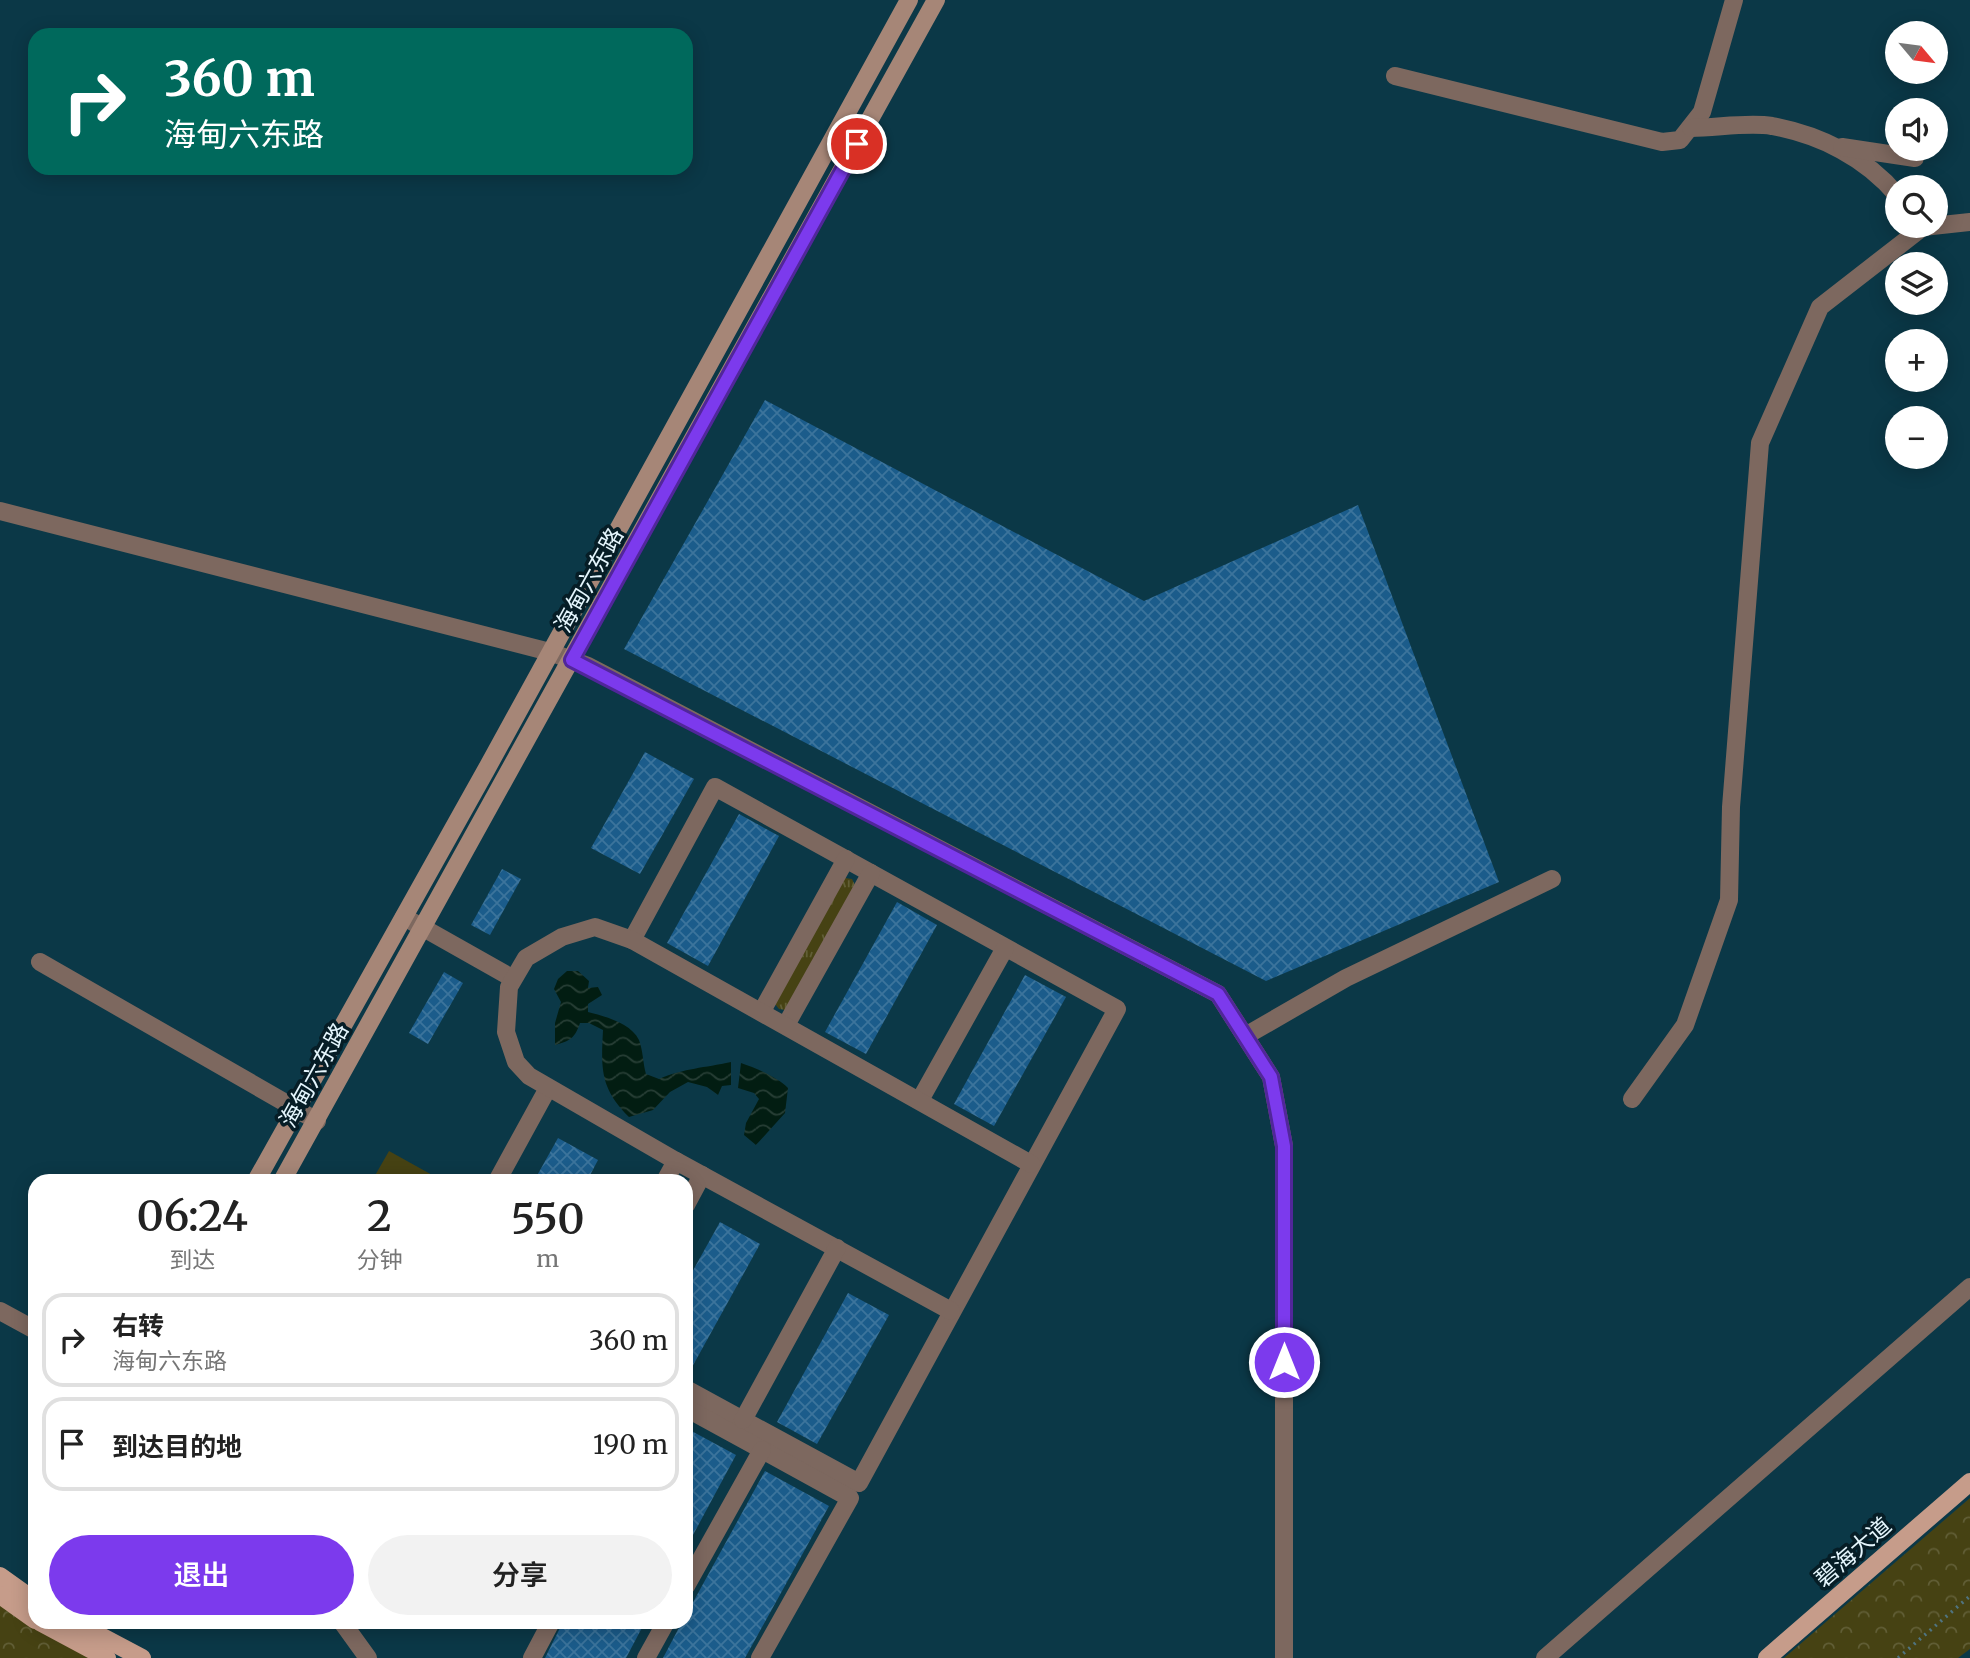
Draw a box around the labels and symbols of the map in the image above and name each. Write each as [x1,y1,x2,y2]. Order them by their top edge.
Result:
north arrow [1885,21,1948,84]
pin [827,114,887,174]
street label: 海甸六东路 [548,522,629,637]
street label: 海甸六东路 [273,1017,354,1132]
position arrow [1247,1325,1321,1399]
street label: 碧海大道 [1808,1511,1897,1593]

